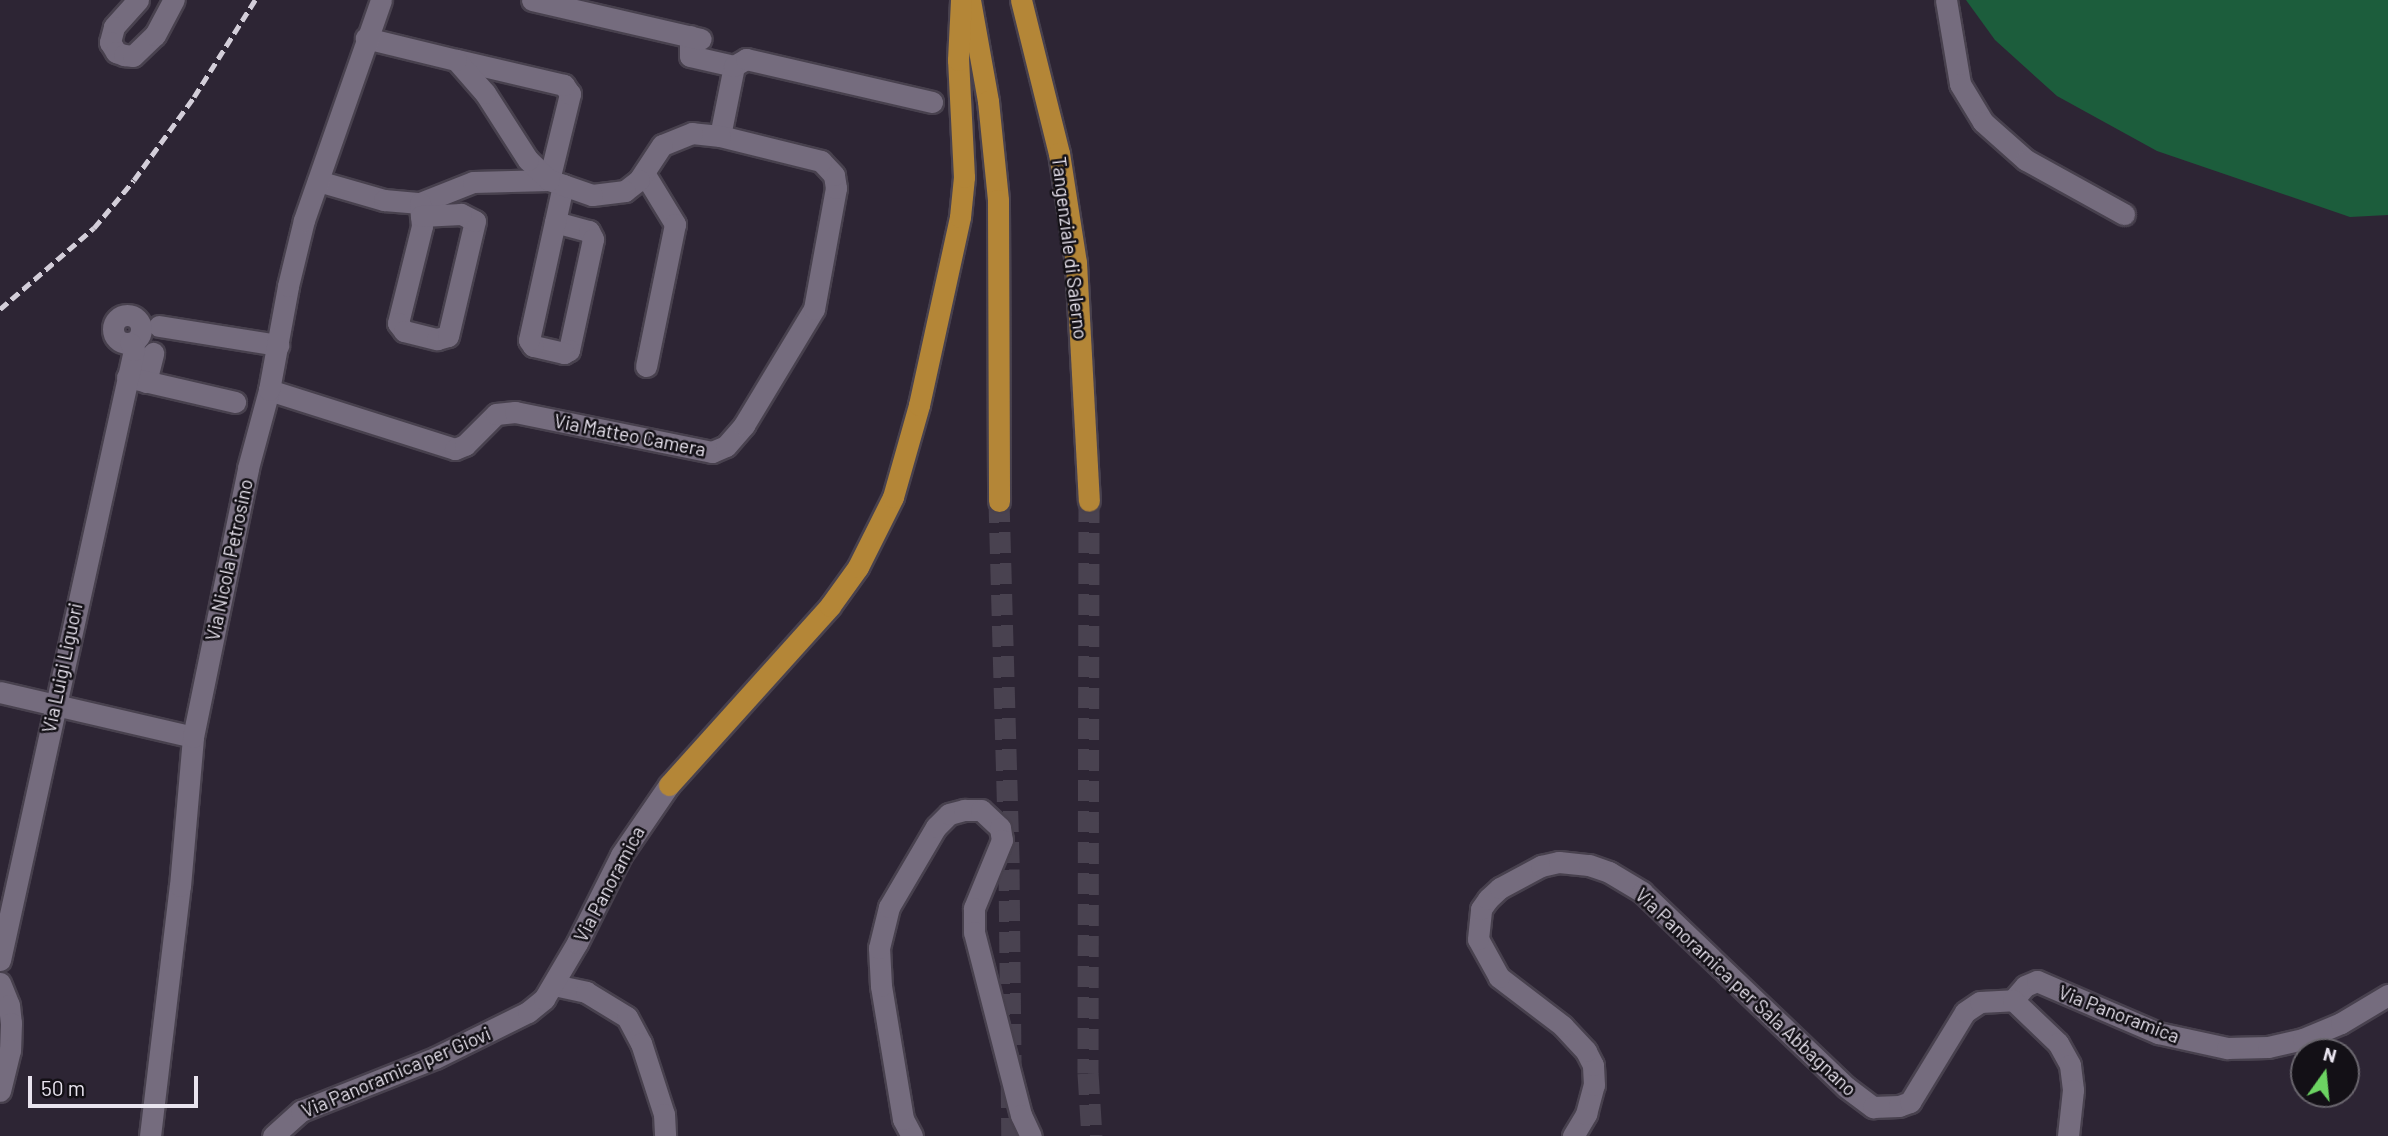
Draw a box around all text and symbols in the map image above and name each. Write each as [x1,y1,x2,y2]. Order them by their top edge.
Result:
street label: Tangenziale di Salerno [1047,155,1093,341]
street label: Via Matteo Camera [552,409,708,461]
street label: Via Nicola Petrosino [201,477,257,643]
street label: Via Luigi Liguori [37,601,87,735]
street label: Via Panoramica [569,822,649,946]
street label: Via Panoramica per Sala Abbagnano [1631,883,1861,1101]
street label: Via Panoramica [2055,980,2183,1048]
street label: Via Panoramica per Giovi [298,1022,494,1122]
north arrow [2290,1038,2360,1108]
text: N [2321,1041,2339,1067]
scale bar [32,1062,201,1106]
text: 50 m [41,1075,85,1100]

